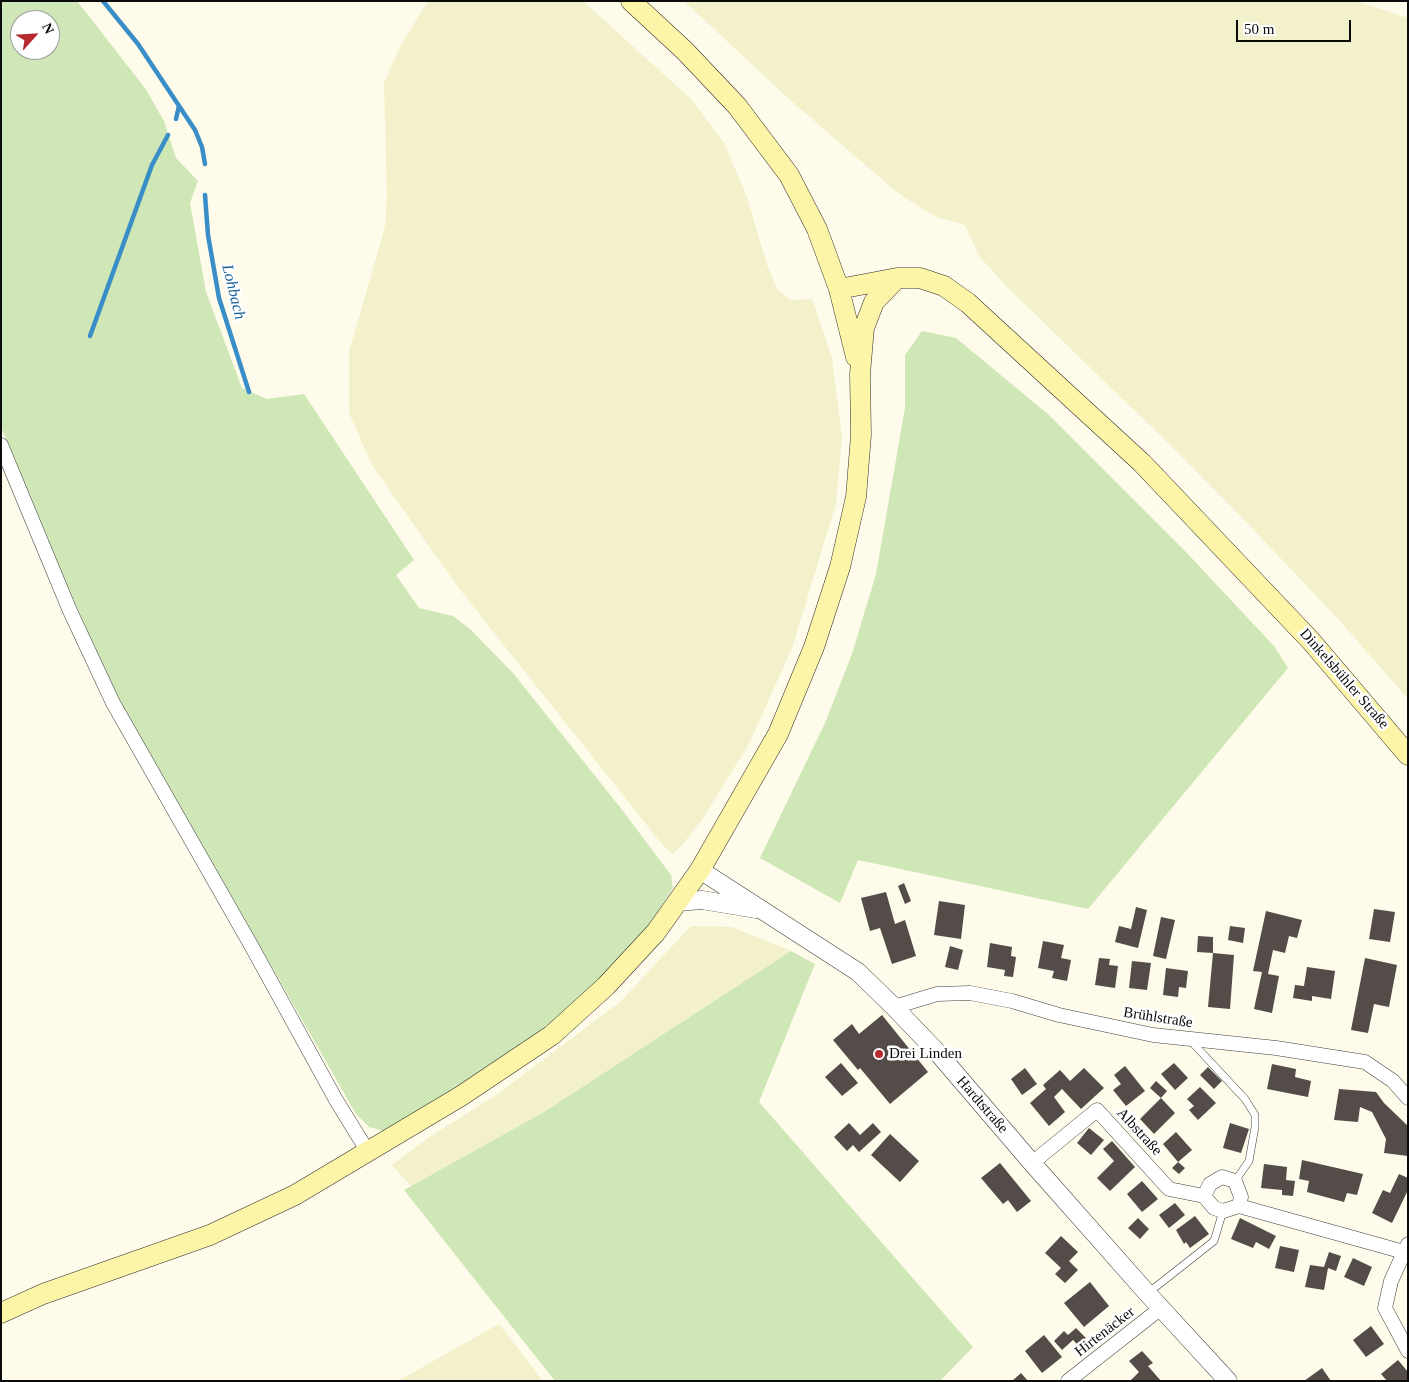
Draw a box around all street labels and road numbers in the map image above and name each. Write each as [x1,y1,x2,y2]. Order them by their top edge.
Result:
street label: Dinkelsbühler Straße [1296,625,1392,733]
street label: Brühlstraße [1122,1004,1194,1032]
street label: Hardtstraße [952,1073,1012,1137]
street label: Albstraße [1113,1105,1165,1159]
street label: Hirtenäcker [1072,1303,1138,1361]

